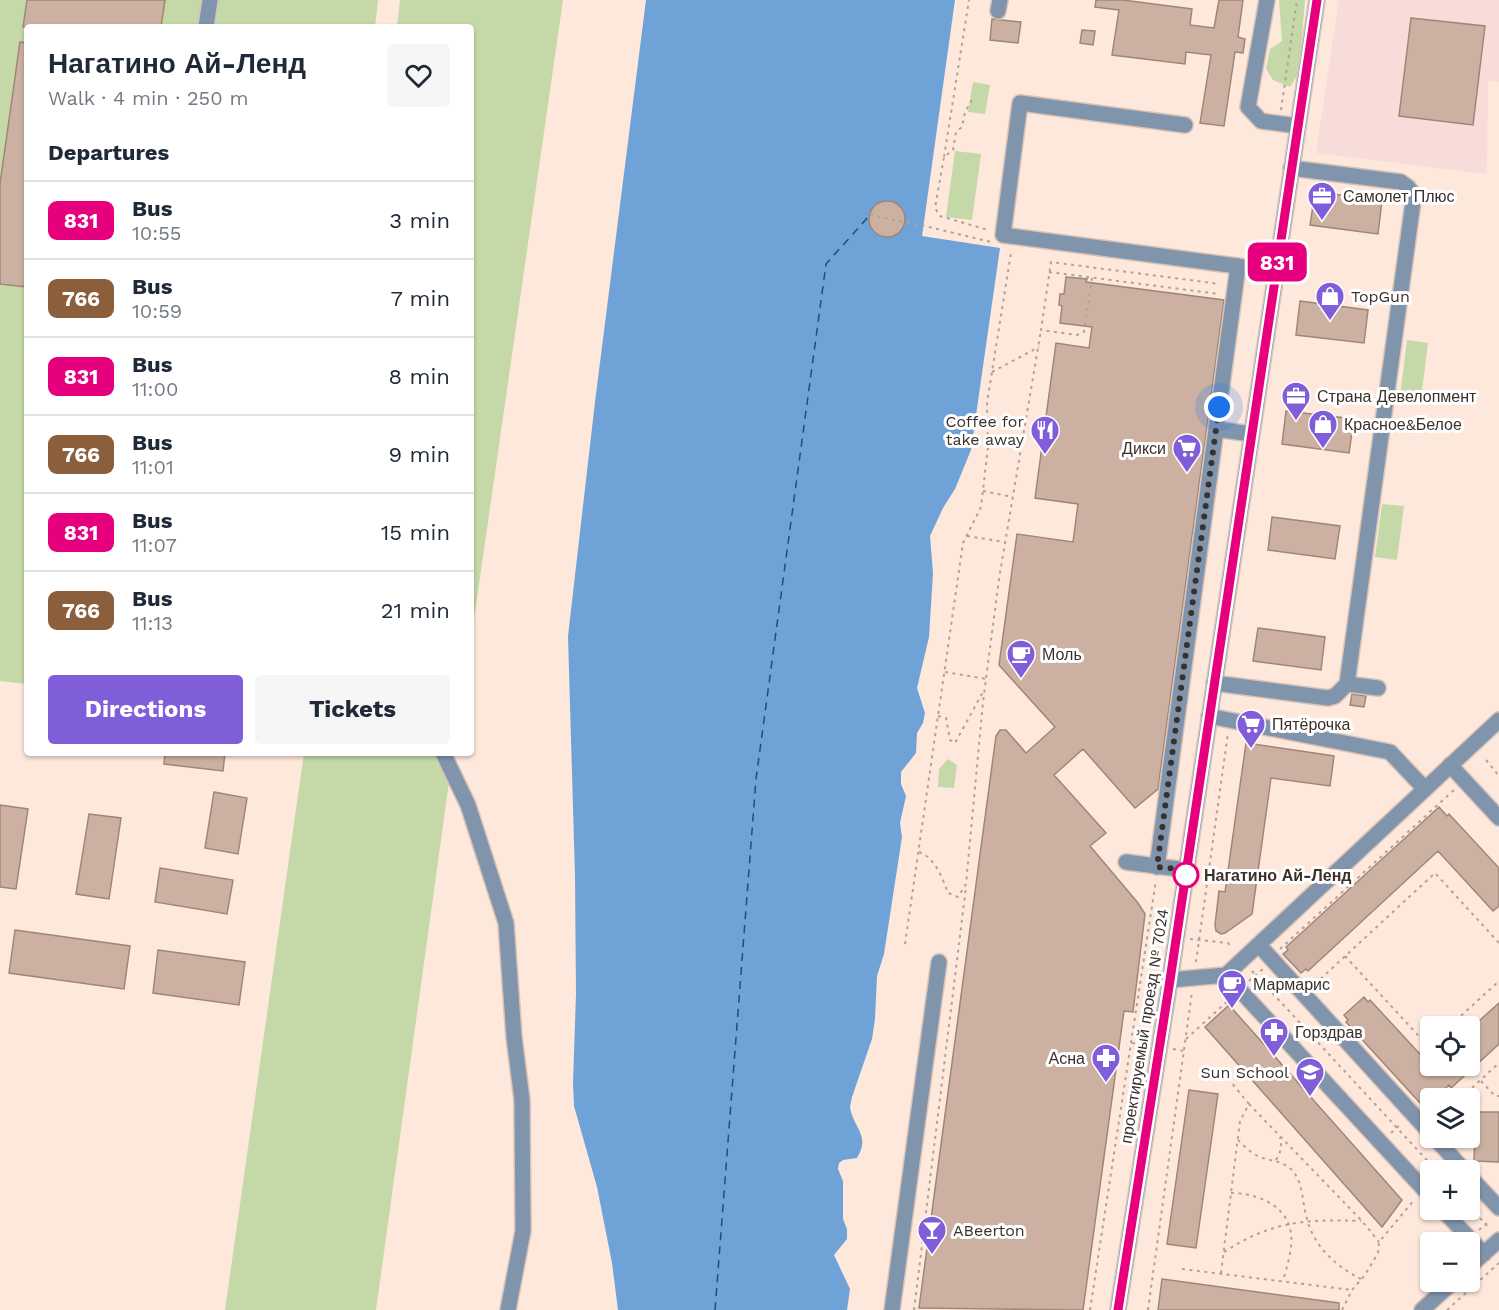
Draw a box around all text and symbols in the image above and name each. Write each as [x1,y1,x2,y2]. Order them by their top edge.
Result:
button: heart [387,44,450,107]
text: Нагатино Ай-Ленд [48,47,306,80]
text: Walk · 4 min · 250 m [48,86,249,110]
text: Departures [48,140,169,165]
office icon: Самолет Плюс [1306,180,1338,222]
place label: Самолет Плюс [1343,187,1455,206]
text: Bus [132,196,172,221]
text: 831 [64,208,98,233]
text: 3 min [389,208,450,233]
text: 10:55 [132,221,181,245]
line badge: 831 [1242,242,1312,282]
text: 831 [1260,250,1294,275]
text: Bus [132,274,172,299]
shop icon: TopGun [1314,280,1346,322]
text: 766 [62,286,100,311]
text: 7 min [390,286,450,311]
place label: TopGun [1351,287,1410,306]
text: 10:59 [132,299,182,323]
text: Bus [132,352,172,377]
text: 831 [64,364,98,389]
text: 8 min [389,364,450,389]
text: 11:00 [132,377,178,401]
office icon: Страна Девелопмент [1280,380,1312,422]
place label: Страна Девелопмент [1317,387,1477,406]
your location [1204,392,1234,422]
shop icon: Красное&Белое [1307,408,1339,450]
place label: Coffee for take away [945,412,1025,449]
restaurant icon: Coffee for take away [1029,414,1061,456]
place label: Красное&Белое [1344,415,1462,434]
text: Bus [132,430,172,455]
supermarket icon: Дикси [1171,432,1203,474]
place label: Дикси [1122,439,1166,458]
text: 766 [62,442,100,467]
text: 9 min [388,442,450,467]
text: 11:01 [132,455,174,479]
text: Bus [132,508,172,533]
text: 831 [64,520,98,545]
text: 15 min [381,520,450,545]
text: 11:07 [132,533,177,557]
text: Bus [132,586,172,611]
text: 766 [62,598,100,623]
text: 21 min [381,598,450,623]
text: 11:13 [132,611,173,635]
cafe icon: Моль [1005,638,1037,680]
place label: Моль [1042,645,1082,664]
button: Directions [48,675,243,744]
button: Tickets [255,675,450,744]
supermarket icon: Пятёрочка [1235,708,1267,750]
place label: Пятёрочка [1272,715,1351,734]
marker: Нагатино Ай-Ленд [1173,862,1199,888]
place label: Нагатино Ай-Ленд [1204,866,1352,885]
street label: проектируемый проезд № 7024 [1117,907,1172,1145]
cafe icon: Мармарис [1216,968,1248,1010]
place label: Мармарис [1253,975,1330,994]
pharmacy icon: Горздрав [1258,1016,1290,1058]
map controls [1420,1016,1480,1292]
button: locate [1420,1016,1480,1076]
place label: Горздрав [1295,1023,1363,1042]
pharmacy icon: Асна [1090,1042,1122,1084]
place label: Асна [1049,1049,1085,1068]
school or university icon: Sun School [1294,1056,1326,1098]
place label: Sun School [1200,1063,1289,1082]
button: layers [1420,1088,1480,1148]
button: + [1420,1160,1480,1220]
bar icon: ABeerton [916,1214,948,1256]
place label: ABeerton [953,1221,1025,1240]
button: − [1420,1232,1480,1292]

